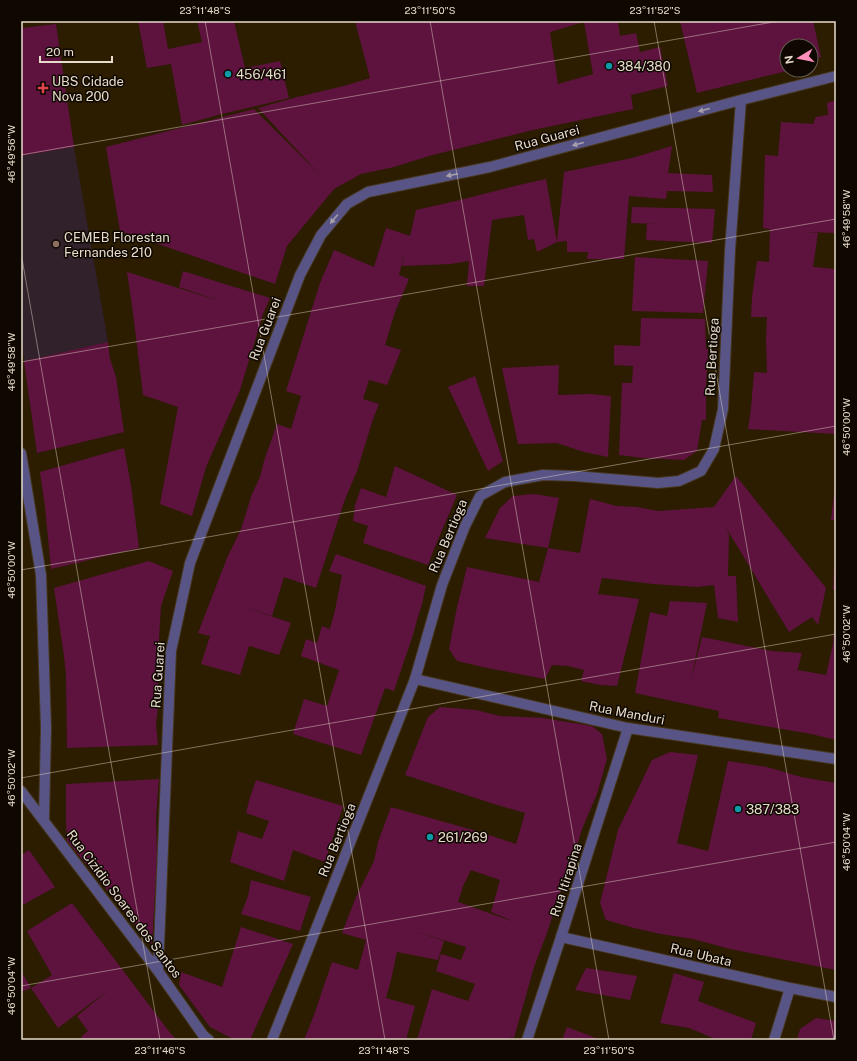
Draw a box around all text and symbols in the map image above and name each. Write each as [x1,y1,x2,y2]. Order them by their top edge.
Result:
text: 23°11'48"S [179,4,231,16]
text: 23°11'50"S [405,4,456,16]
text: 23°11'52"S [630,4,681,16]
scale bar [40,38,112,64]
north arrow [779,38,819,78]
text: 20 m [46,45,74,59]
text: N [782,54,796,65]
place label: 384/380 [617,59,671,74]
marker: 384/380 [604,61,614,71]
place label: 456/461 [236,67,287,82]
marker: 456/461 [223,69,233,79]
place label: UBS Cidade Nova 200 [52,74,124,104]
marker: UBS Cidade Nova 200 [37,82,49,94]
one-way arrow [697,107,709,113]
street label: Rua Guarei [513,122,581,154]
text: 46°49'56"W [5,124,17,183]
one-way arrow [572,141,584,147]
one-way arrow [446,172,458,178]
text: 46°49'58"W [840,189,852,248]
one-way arrow [329,214,338,225]
place label: CEMEB Florestan Fernandes 210 [64,230,170,260]
marker: CEMEB Florestan Fernandes 210 [51,239,61,249]
street label: Rua Guarei [246,295,284,363]
street label: Rua Bertioga [702,318,722,396]
text: 46°49'58"W [5,332,17,391]
text: 46°50'00"W [840,397,852,456]
street label: Rua Bertioga [426,497,470,575]
text: 46°50'00"W [5,540,17,599]
text: 46°50'02"W [840,605,852,663]
street label: Rua Guarei [148,641,168,709]
street label: Rua Manduri [588,698,666,728]
text: 46°50'02"W [5,749,17,807]
street label: Rua Bertioga [315,801,359,879]
place label: 387/383 [746,802,799,817]
marker: 387/383 [733,804,743,814]
text: 46°50'04"W [840,812,852,871]
street label: Rua Cizídio Soares dos Santos [63,827,185,981]
place label: 261/269 [438,830,488,845]
marker: 261/269 [425,832,435,842]
street label: Rua Itirapina [547,841,585,919]
street label: Rua Ubata [669,941,733,969]
text: 46°50'04"W [5,956,17,1015]
text: 23°11'46"S [135,1044,186,1056]
text: 23°11'48"S [358,1044,410,1056]
text: 23°11'50"S [584,1044,635,1056]

